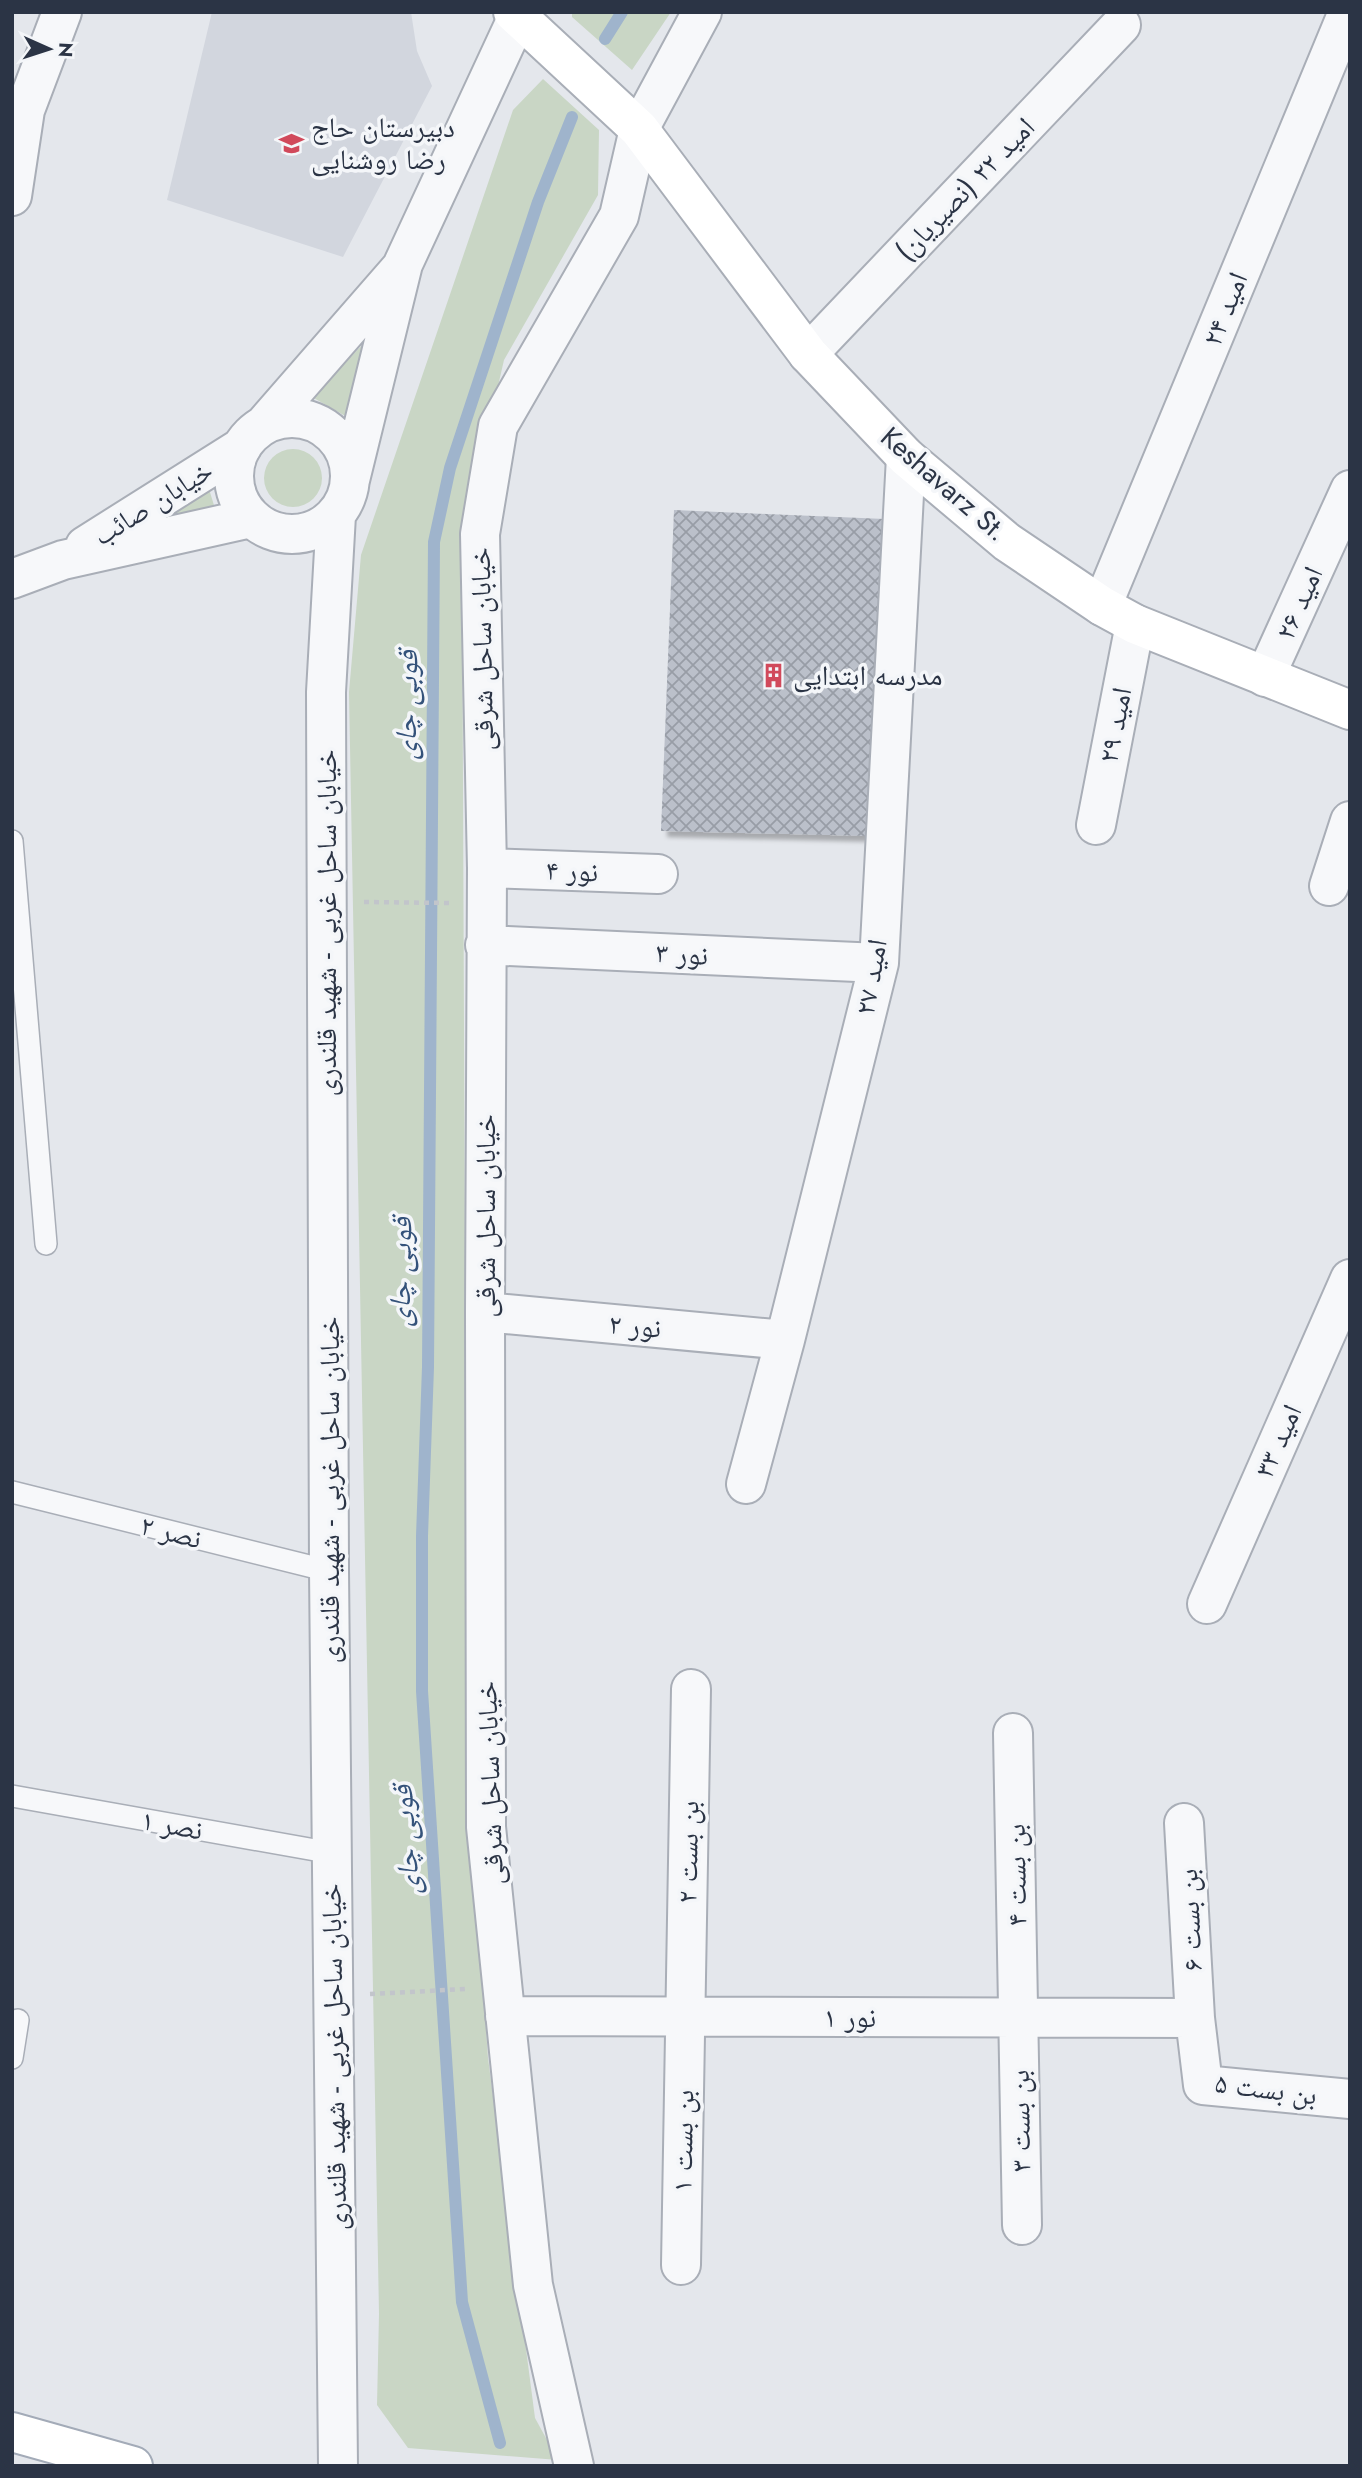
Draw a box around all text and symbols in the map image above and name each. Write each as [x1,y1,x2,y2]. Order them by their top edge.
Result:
north arrow [14,14,84,84]
text: N [52,42,79,58]
place label: دبیرستان حاج رضا روشنایی [311,107,455,180]
street label: امید ۲۲ (نصیریان) [886,108,1044,270]
school or university icon: دبیرستان حاج رضا روشنایی [277,129,305,157]
street label: امید ۲۴ [1192,266,1258,352]
street label: Keshavarz St. [871,417,1017,551]
street label: خیابان صائب [85,450,221,556]
street label: خیابان ساحل شرقی [460,547,504,751]
street label: امید ۲۶ [1265,560,1333,646]
water label: قوبی چای [384,646,429,760]
place label: مدرسه ابتدایی [793,655,943,696]
building icon: مدرسه ابتدایی [759,661,787,689]
street label: امید ۲۹ [1088,684,1142,766]
street label: خیابان ساحل غربی - شهید قلندری [306,750,347,1096]
street label: نور ۴ [545,850,599,892]
street label: نور ۳ [655,932,709,976]
street label: امید ۲۷ [844,936,898,1018]
street label: خیابان ساحل شرقی [465,1114,506,1318]
water label: قوبی چای [378,1213,423,1327]
street label: نور ۲ [607,1303,663,1349]
street label: خیابان ساحل غربی - شهید قلندری [309,1317,350,1663]
street label: امید ۳۳ [1244,1398,1312,1484]
street label: نصر ۲ [136,1505,206,1559]
street label: خیابان ساحل شرقی [466,1681,514,1885]
water label: قوبی چای [379,1780,430,1896]
street label: نصر ۱ [138,1799,206,1851]
street label: بن بست ۲ [667,1800,709,1904]
street label: بن بست ۴ [995,1823,1037,1927]
street label: بن بست ۶ [1167,1868,1213,1972]
street label: خیابان ساحل غربی - شهید قلندری [310,1883,358,2231]
street label: نور ۱ [824,1997,876,2038]
street label: بن بست ۵ [1213,2062,1319,2116]
street label: بن بست ۳ [999,2069,1041,2173]
street label: بن بست ۱ [662,2089,704,2193]

